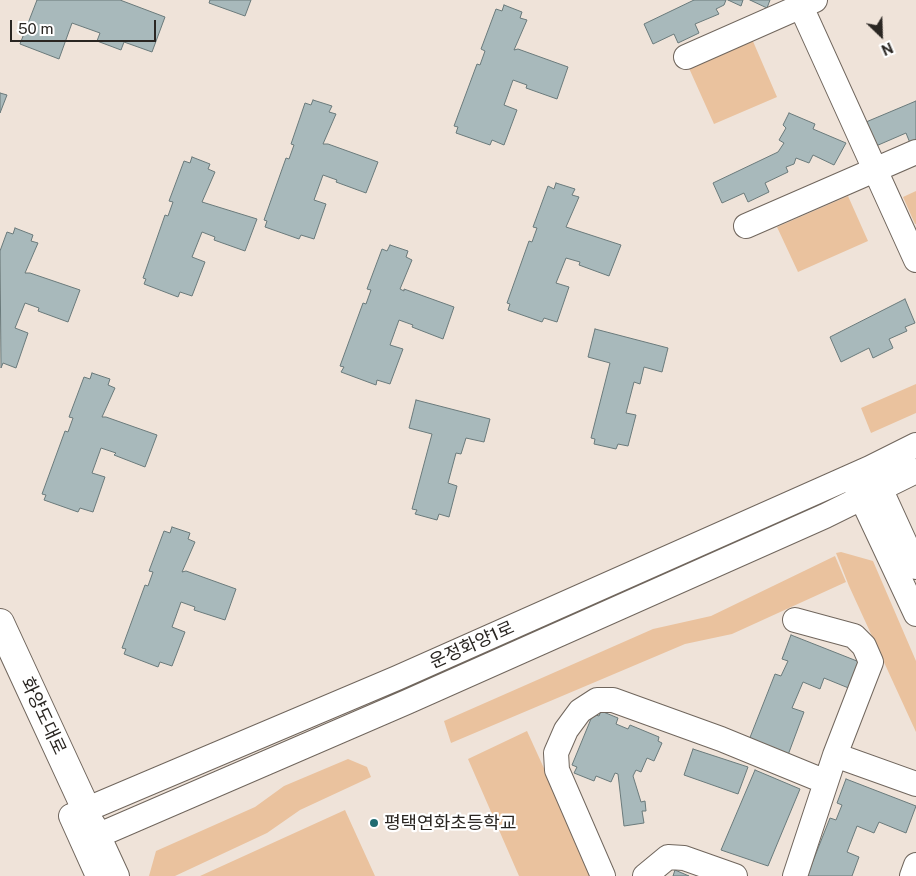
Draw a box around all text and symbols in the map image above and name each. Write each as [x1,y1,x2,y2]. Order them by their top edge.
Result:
scale bar [12,10,159,42]
north arrow [856,10,906,60]
text: 50 m [18,20,53,37]
text: N [879,39,895,58]
street label: 운정화양1로 [426,617,518,673]
street label: 화양도대로 [16,674,70,758]
place label: 평택연화초등학교 [384,812,516,834]
marker: 평택연화초등학교 [368,817,380,829]

